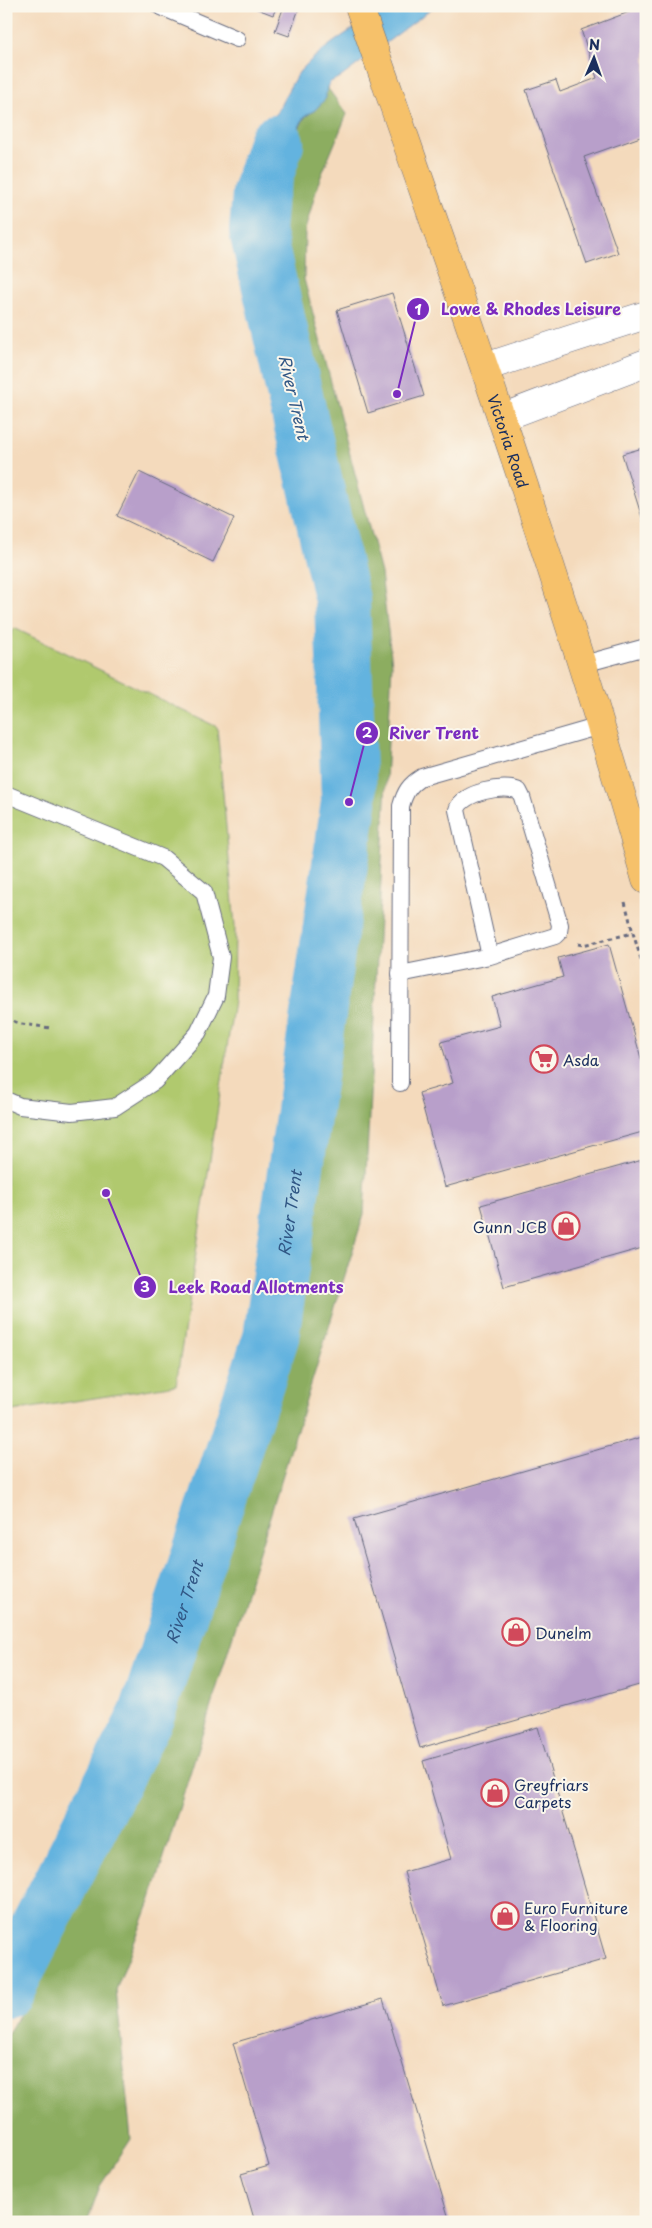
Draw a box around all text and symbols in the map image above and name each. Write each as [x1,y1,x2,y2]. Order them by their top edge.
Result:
north arrow [570,32,620,82]
text: N [589,34,600,55]
callout: Lowe & Rhodes Leisure [405,294,631,325]
text: Lowe & Rhodes Leisure [441,296,621,320]
text: 1 [414,297,422,320]
water label: River Trent [274,352,317,444]
street label: Victoria Road [483,391,536,491]
callout: River Trent [354,717,489,748]
text: 2 [362,720,373,743]
text: River Trent [389,720,479,744]
supermarket icon: Asda [529,1044,559,1074]
place label: Asda [563,1048,600,1071]
water label: River Trent [271,1166,308,1257]
shop icon: Gunn JCB [551,1211,581,1241]
place label: Gunn JCB [473,1215,547,1238]
callout: Leek Road Allotments [132,1271,354,1302]
text: 3 [140,1274,150,1297]
text: Leek Road Allotments [168,1274,344,1298]
water label: River Trent [159,1555,209,1646]
shop icon: Dunelm [501,1617,531,1647]
place label: Dunelm [535,1621,592,1644]
place label: Greyfriars Carpets [514,1773,589,1813]
shop icon: Greyfriars Carpets [480,1778,510,1808]
place label: Euro Furniture & Flooring [524,1896,628,1936]
shop icon: Euro Furniture & Flooring [490,1901,520,1931]

